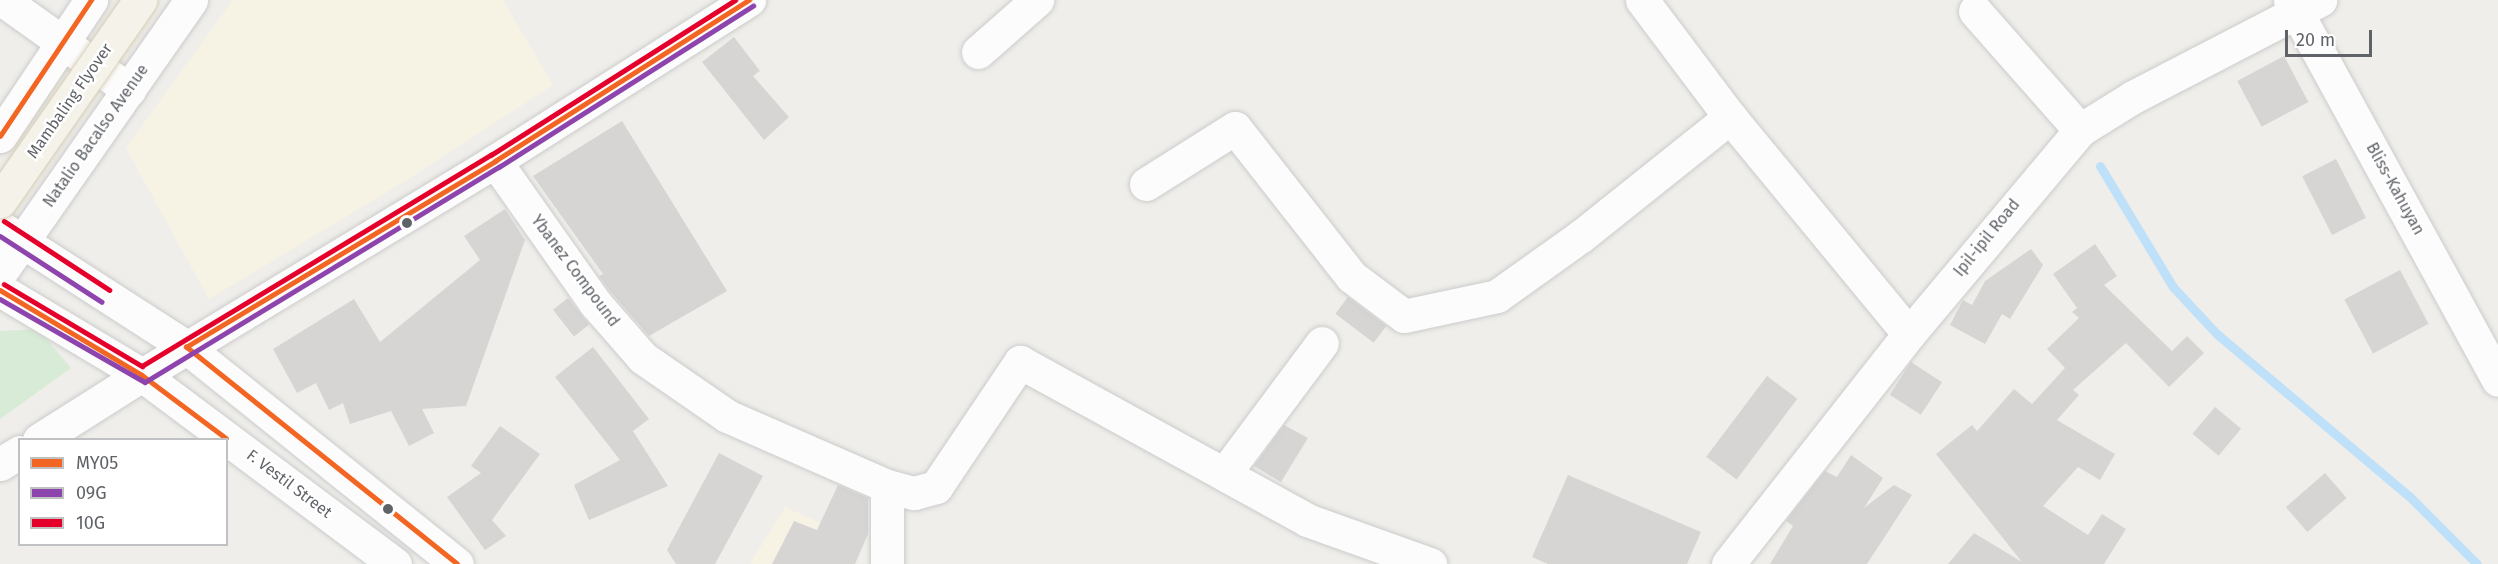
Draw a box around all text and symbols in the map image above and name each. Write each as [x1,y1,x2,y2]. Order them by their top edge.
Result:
scale bar [2288,18,2375,56]
text: 20 m [2296,29,2335,51]
street label: Mambaling Flyover [23,40,117,162]
street label: Natalio Bacalso Avenue [39,61,153,211]
street label: Bliss-Kahuyan [2362,140,2428,238]
street label: Ipil-ipil Road [1950,195,2024,281]
street label: Ybanez Compound [527,211,623,331]
unlabelled marker [401,217,413,229]
legend [18,438,228,546]
street label: F. Vestil Street [243,446,335,522]
text: MY05 [76,452,118,474]
text: 09G [76,482,107,504]
unlabelled marker [382,503,394,515]
text: 10G [76,512,105,534]

